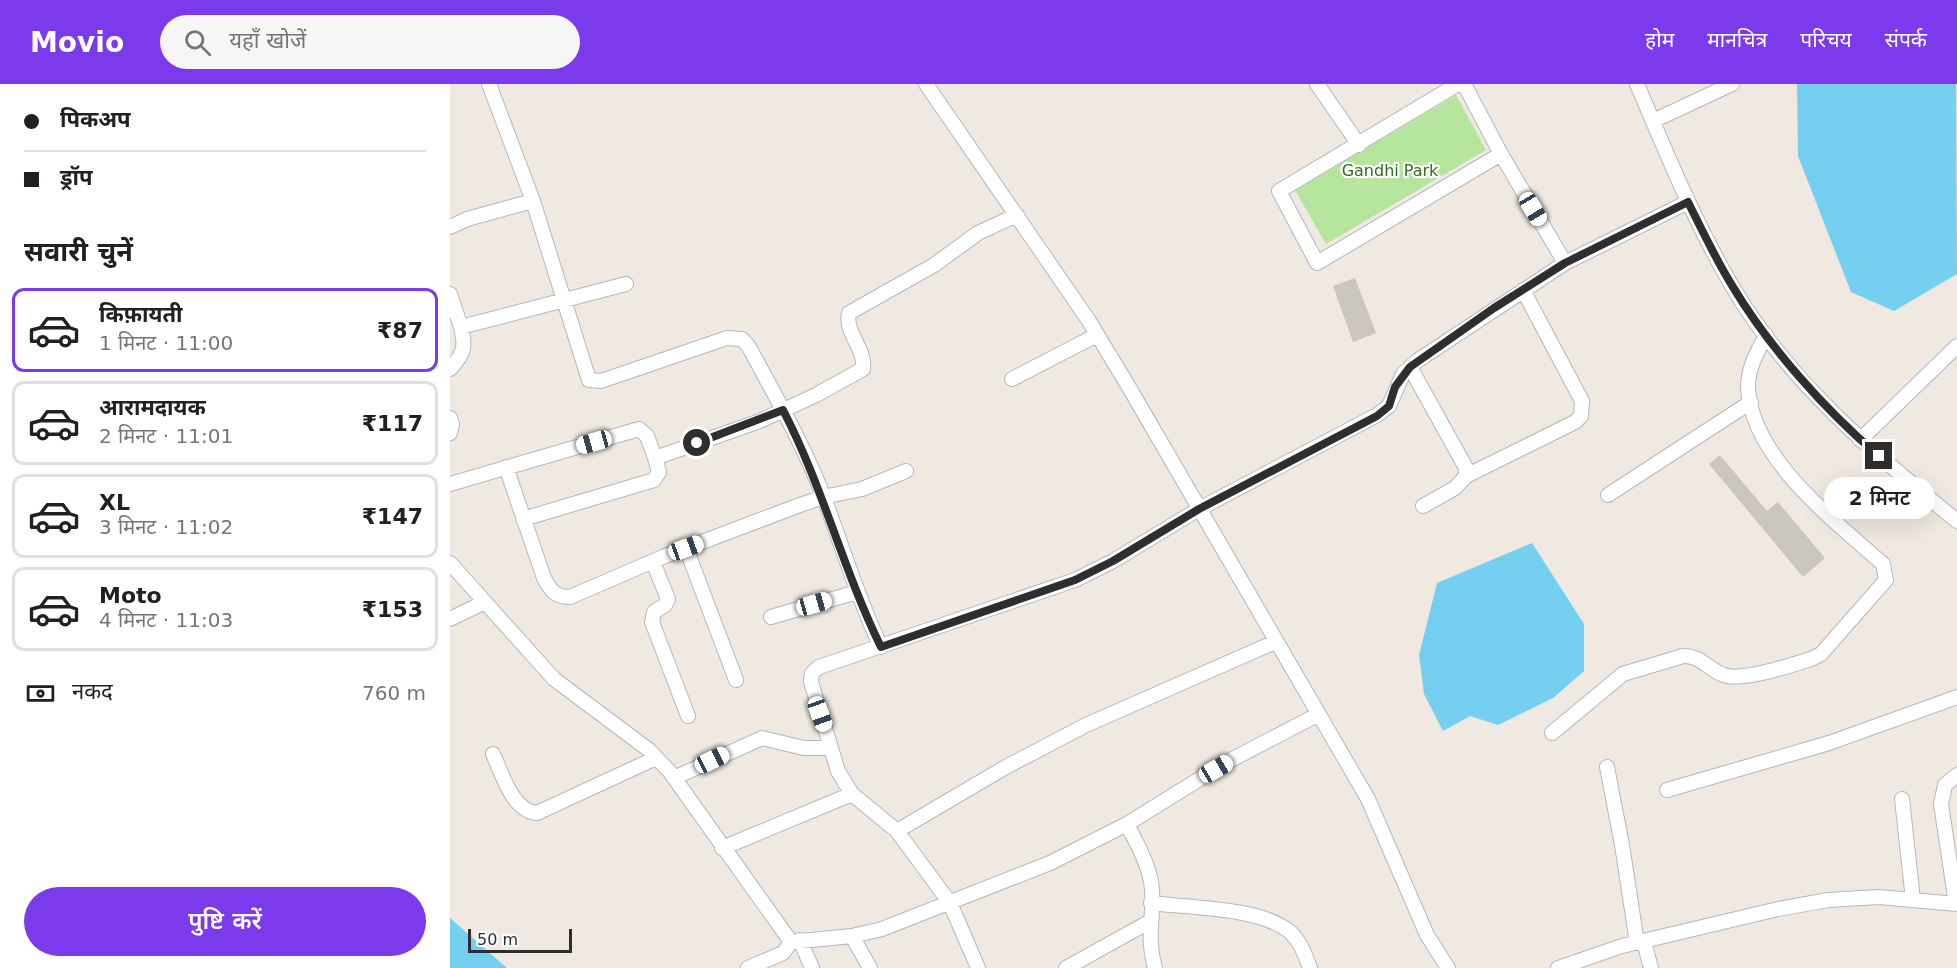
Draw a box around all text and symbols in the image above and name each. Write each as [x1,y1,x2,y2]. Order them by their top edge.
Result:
search box [160,15,580,69]
text: Movio [30,26,124,59]
icon: search [181,26,214,59]
text: यहाँ खोजें [229,28,306,53]
text: होम [1645,28,1674,52]
text: मानचित्र [1707,28,1767,52]
text: परिचय [1800,28,1852,52]
text: संपर्क [1885,28,1927,52]
text: पिकअप [60,107,131,132]
park label: Gandhi Park [1342,161,1439,180]
text: ड्रॉप [60,165,93,190]
car [1516,189,1550,229]
text: सवारी चुनें [24,236,133,267]
text: किफ़ायती [99,302,183,327]
icon: car [27,303,81,357]
text: ₹87 [377,318,423,343]
text: 1 मिनट · 11:00 [99,331,233,355]
text: आरामदायक [99,395,206,420]
icon: car [27,396,81,450]
text: ₹117 [362,411,423,436]
text: 2 मिनट · 11:01 [99,424,233,448]
car [574,428,614,456]
route start [683,429,710,456]
route end [1865,442,1892,469]
callout: 2 मिनट [1824,477,1934,519]
text: 2 मिनट [1849,486,1910,510]
icon: car [27,489,81,543]
text: XL [99,490,130,515]
text: ₹147 [362,504,423,529]
text: 3 मिनट · 11:02 [99,515,233,539]
car [666,533,706,563]
icon: car [27,582,81,636]
text: Moto [99,583,162,608]
car [794,590,834,618]
text: ₹153 [362,597,423,622]
text: 4 मिनट · 11:03 [99,608,233,632]
icon: cash [24,677,57,710]
text: नकद [72,679,113,704]
text: 760 m [362,681,426,705]
car [805,694,835,734]
car [692,744,732,776]
car [1196,752,1236,786]
button: पुष्टि करें [24,887,426,956]
scale bar [468,926,572,954]
text: 50 m [477,930,518,949]

